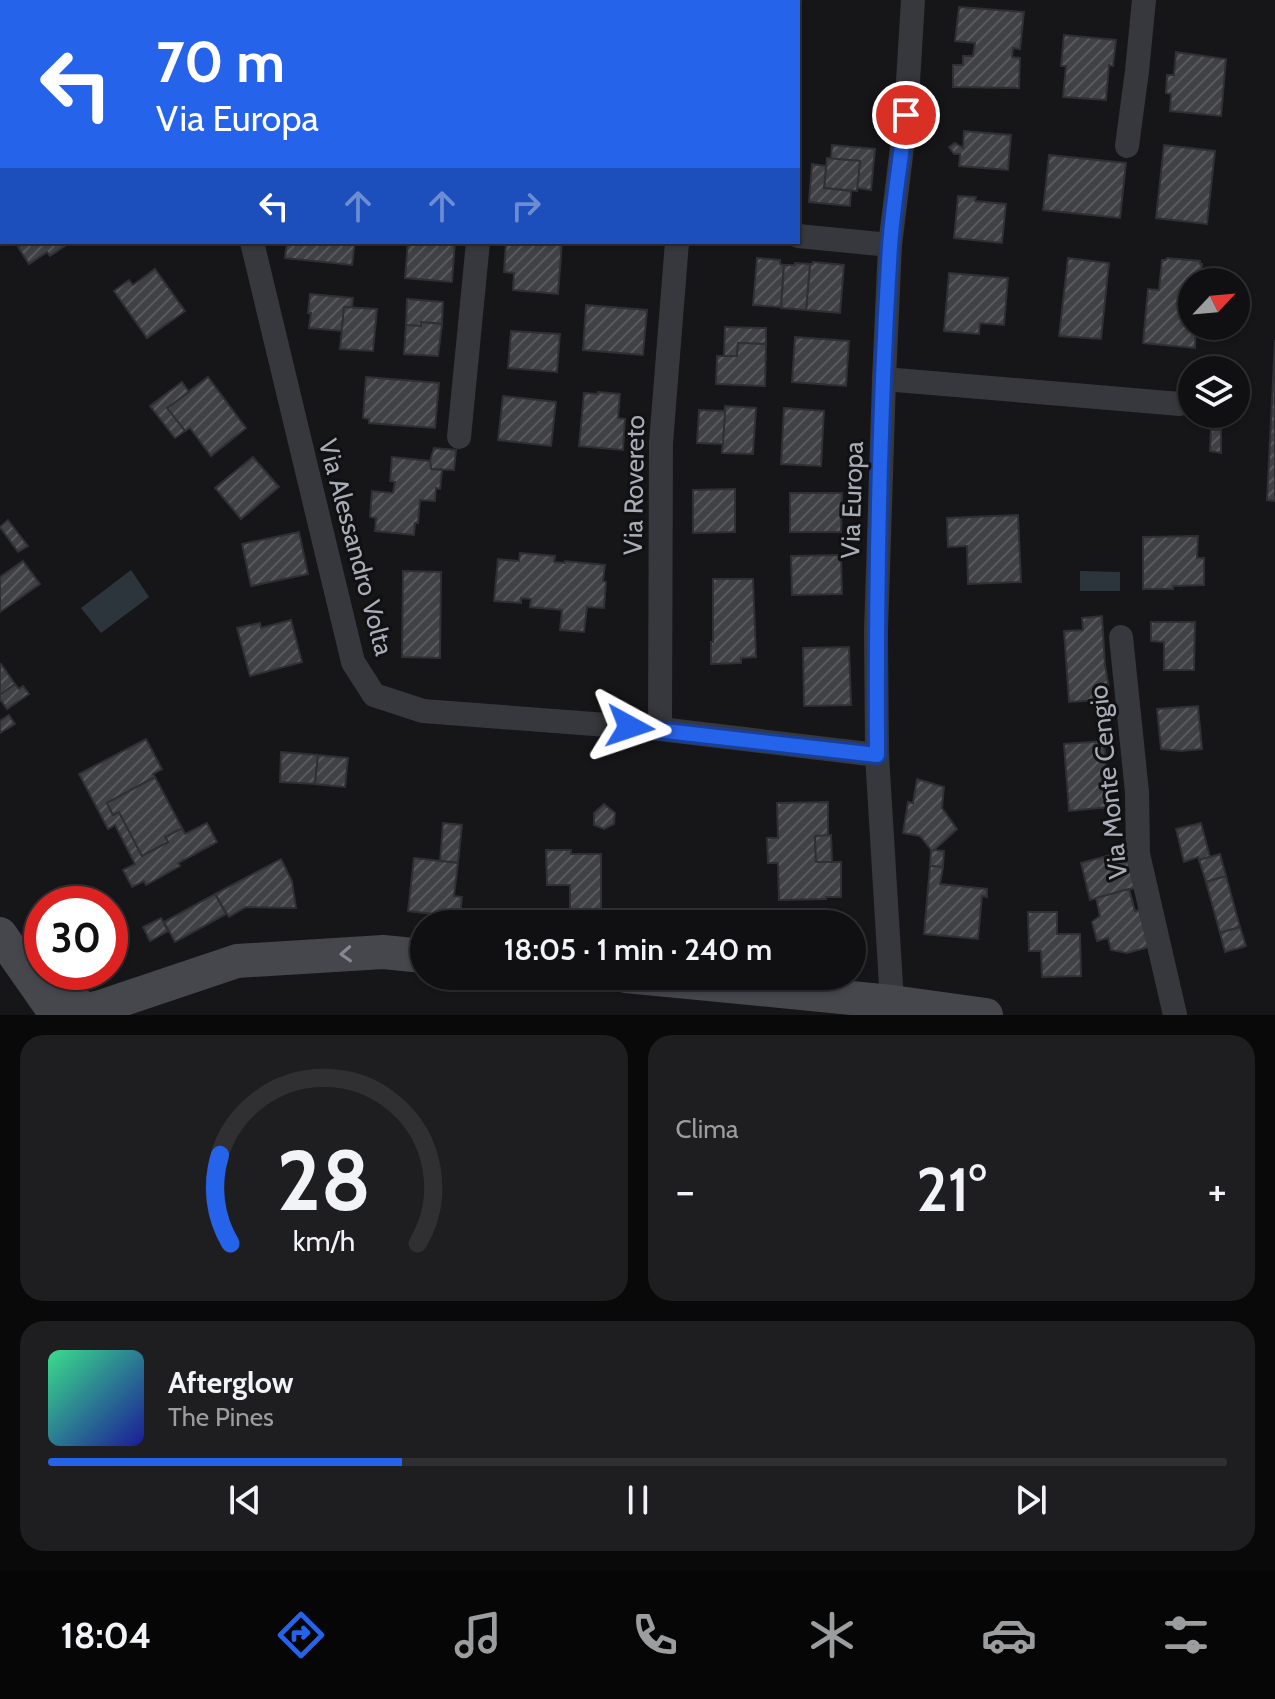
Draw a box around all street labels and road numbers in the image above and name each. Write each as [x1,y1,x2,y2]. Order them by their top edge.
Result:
street label: Via Rovereto [617,415,651,555]
street label: Via Alessandro Volta [312,435,400,659]
street label: Via Europa [834,440,870,559]
street label: Via Monte Cengio [1082,683,1134,881]

